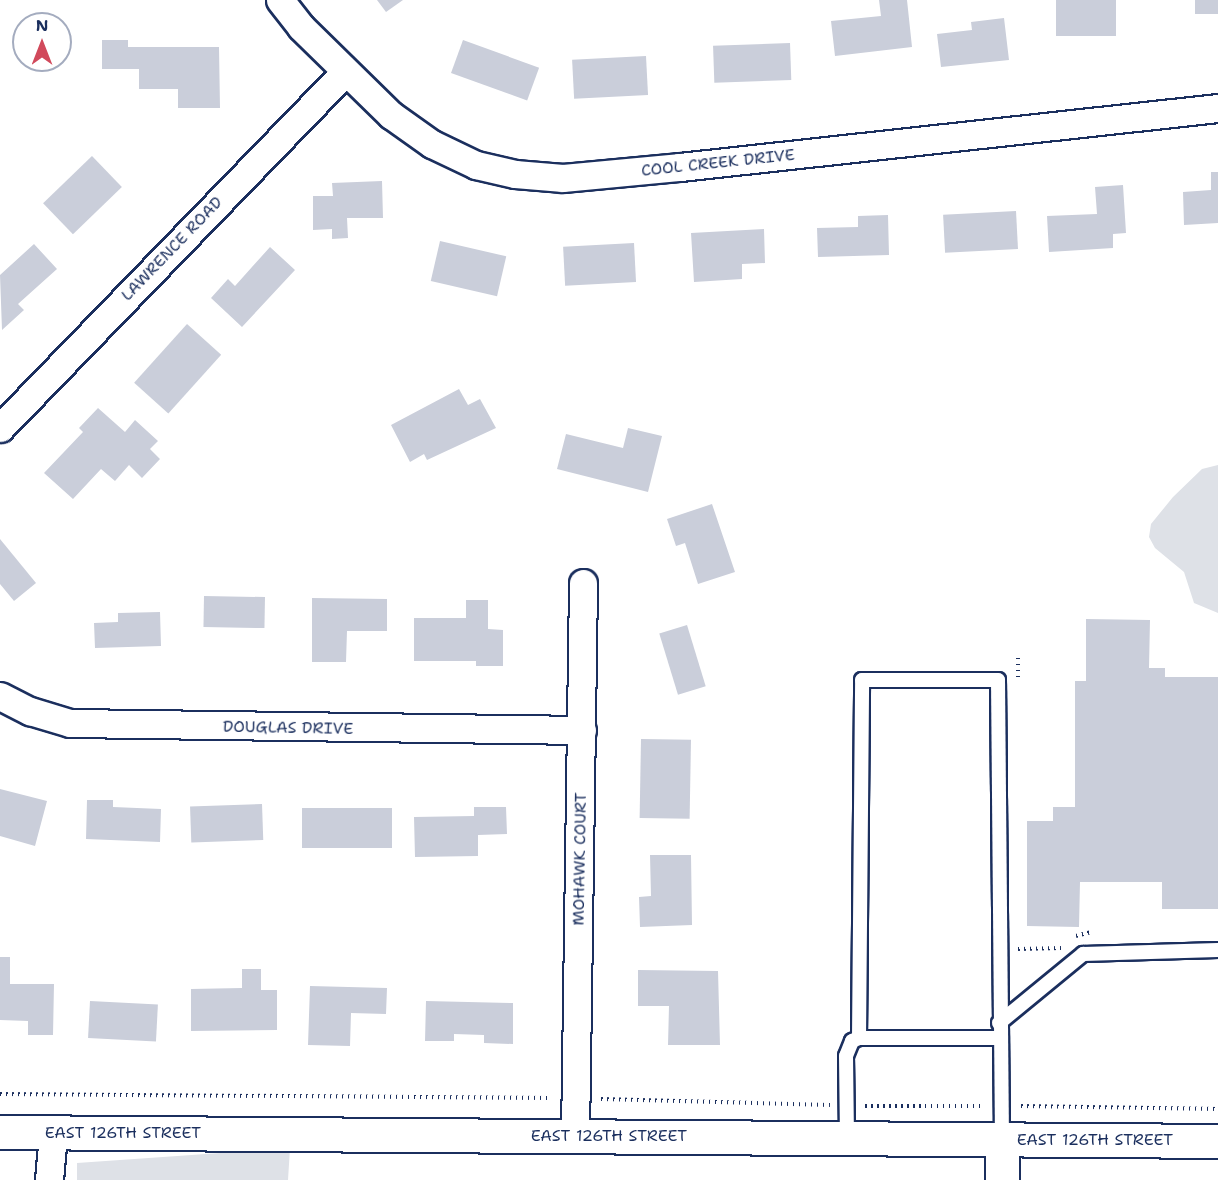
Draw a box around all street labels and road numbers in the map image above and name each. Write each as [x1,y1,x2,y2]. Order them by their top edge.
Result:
street label: COOL CREEK DRIVE [640,145,796,181]
street label: LAWRENCE ROAD [117,193,227,305]
street label: DOUGLAS DRIVE [223,717,353,739]
street label: MOHAWK COURT [569,792,591,926]
street label: EAST 126TH STREET [45,1123,201,1143]
street label: EAST 126TH STREET [531,1126,687,1146]
street label: EAST 126TH STREET [1017,1130,1173,1150]

